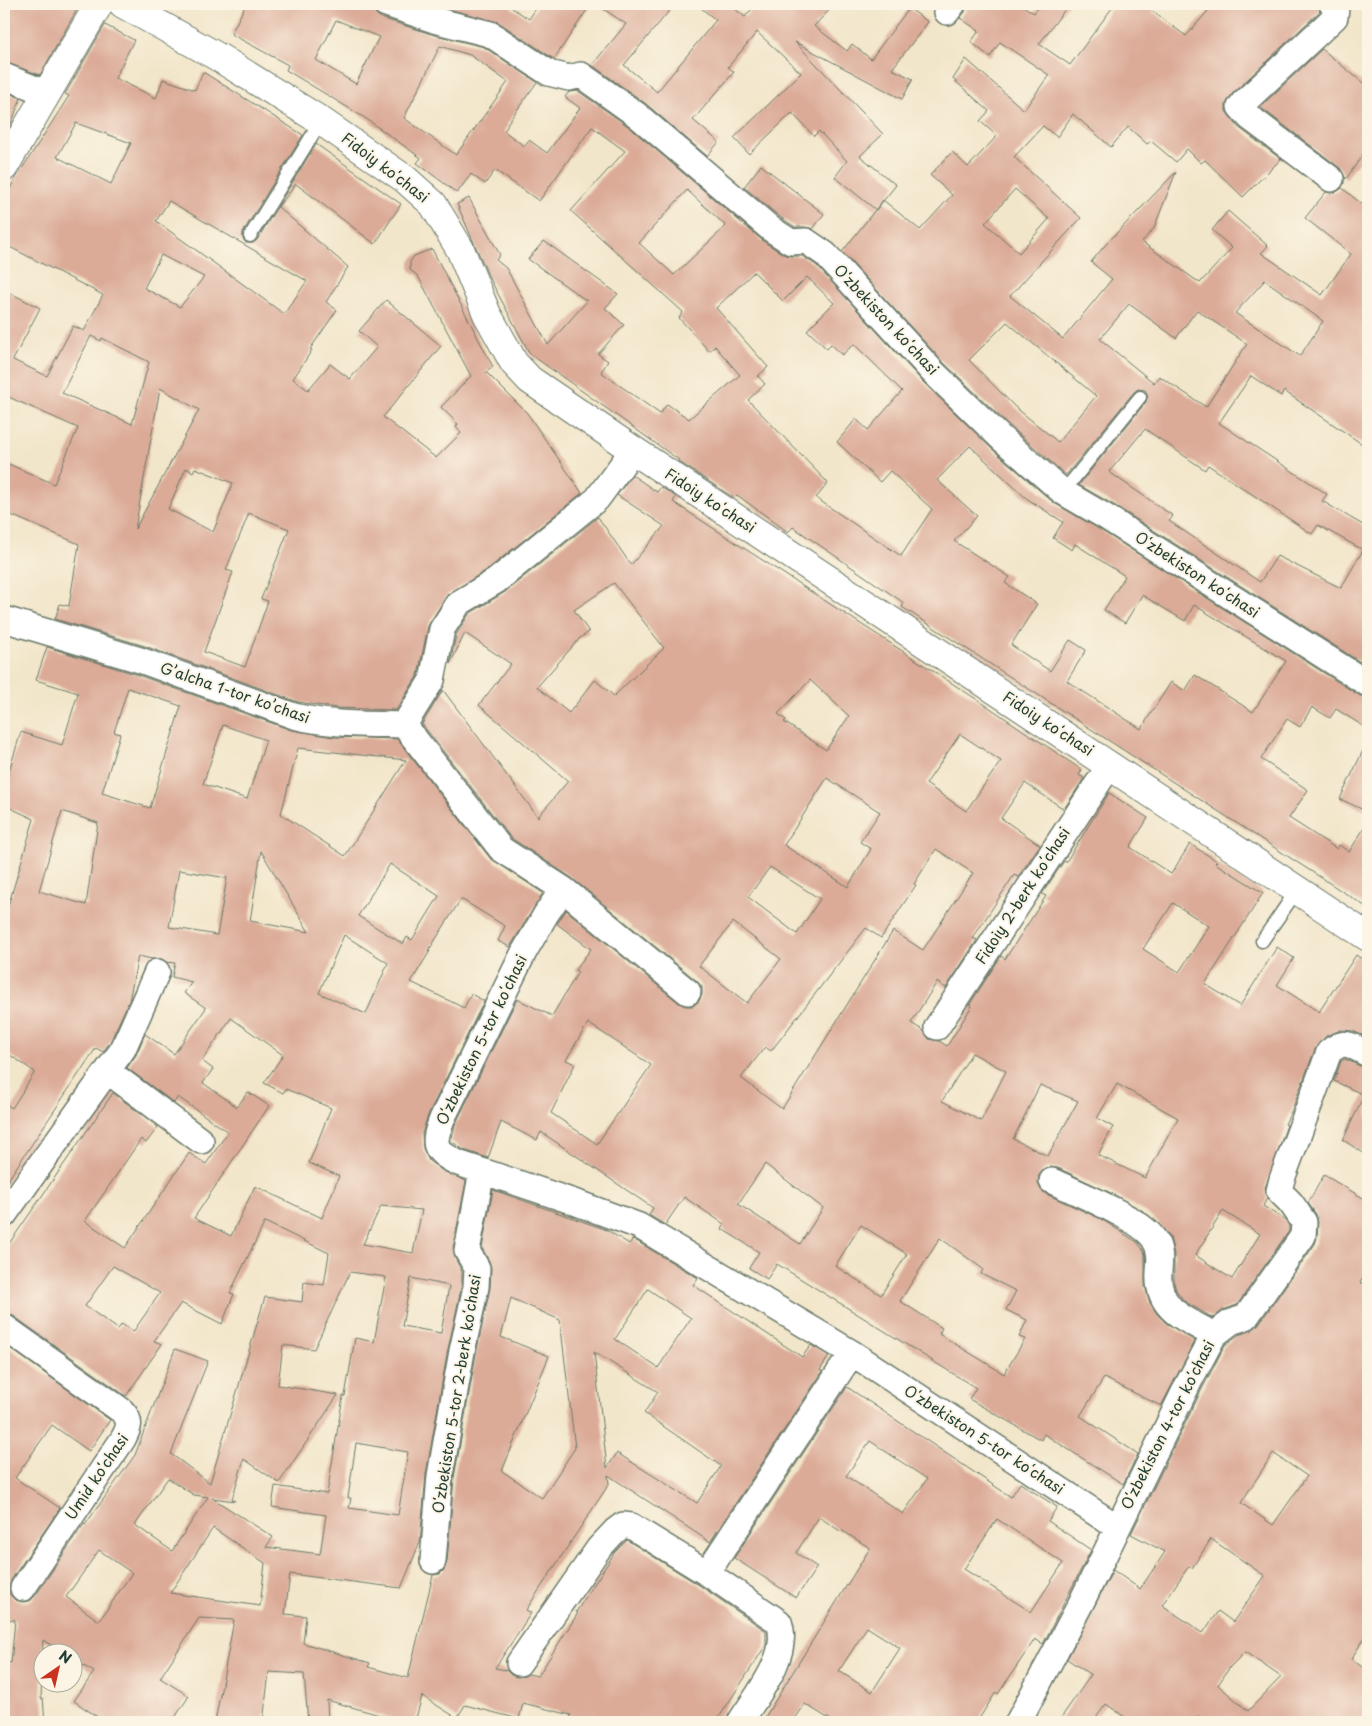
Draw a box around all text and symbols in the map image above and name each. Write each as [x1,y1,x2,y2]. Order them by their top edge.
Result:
street label: Fidoiy koʻchasi [337,126,435,207]
street label: Oʻzbekiston koʻchasi [829,258,945,380]
street label: Fidoiy koʻchasi [661,462,761,538]
street label: Oʻzbekiston koʻchasi [1131,525,1265,623]
street label: Gʼalcha 1-tor koʼchasi [157,655,314,728]
street label: Fidoiy koʻchasi [999,685,1099,761]
street label: Fidoiy 2-berk koʻchasi [969,822,1075,968]
street label: Oʻzbekiston 5-tor koʻchasi [429,950,532,1128]
street label: Oʻzbekiston 5-tor 2-berk koʻchasi [425,1273,486,1515]
street label: Oʻzbekiston 4-tor koʻchasi [1114,1336,1219,1513]
street label: Oʻzbekiston 5-tor koʻchasi [900,1378,1070,1499]
street label: Umid koʻchasi [58,1428,133,1524]
north arrow [32,1644,82,1694]
text: N [55,1645,76,1669]

